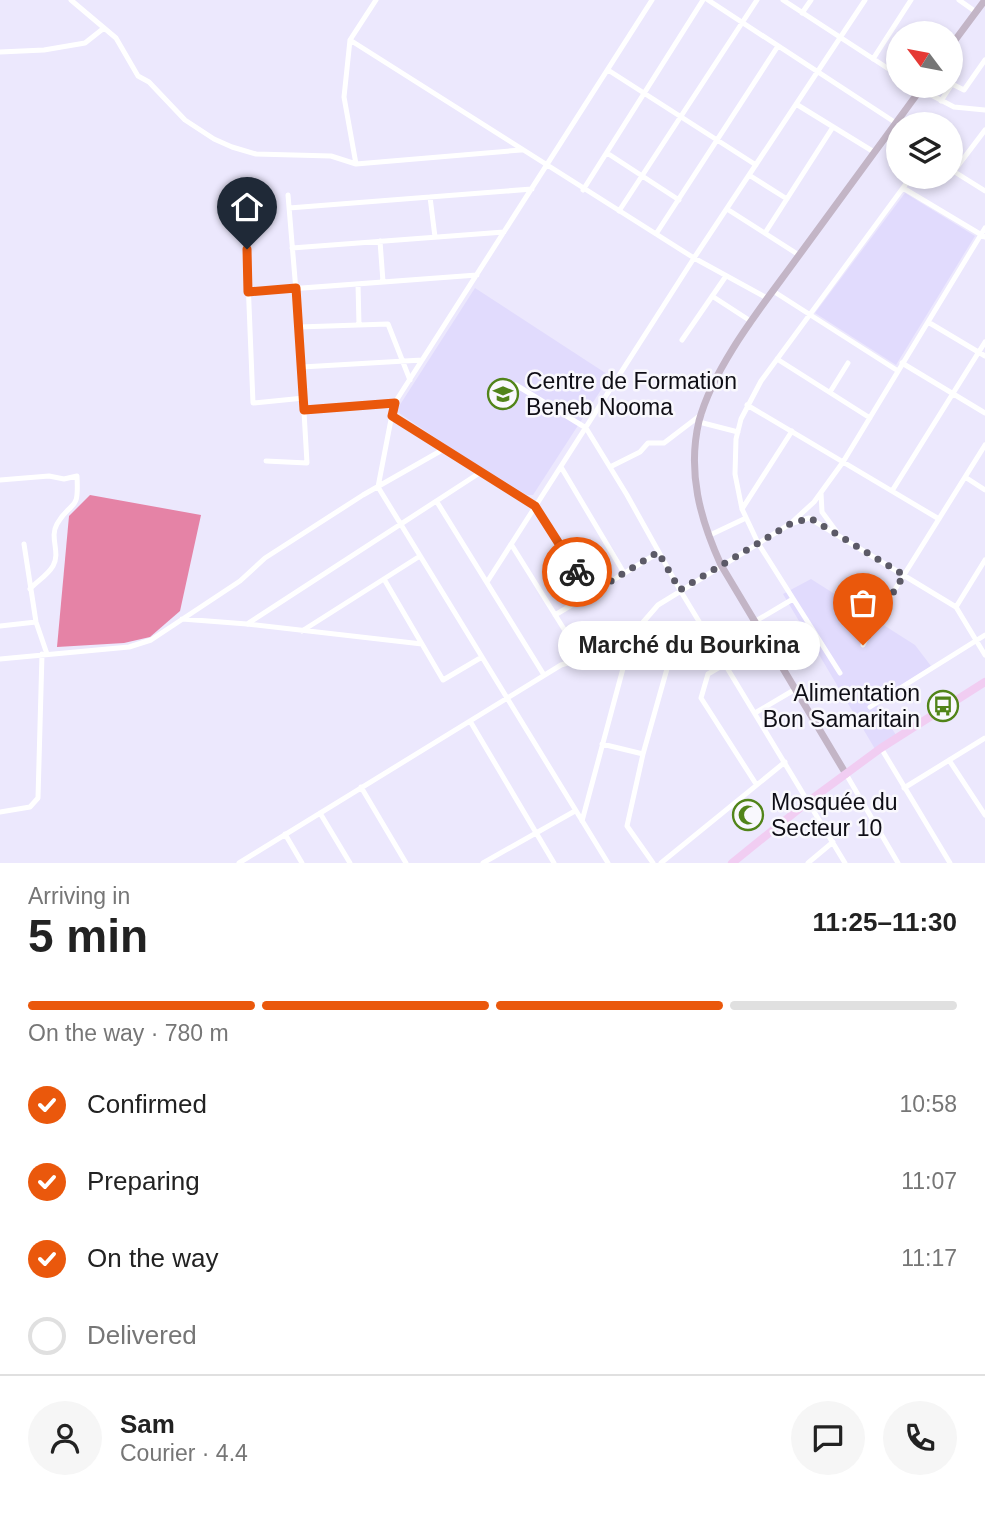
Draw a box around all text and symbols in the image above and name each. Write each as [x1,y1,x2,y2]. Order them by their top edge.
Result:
north arrow [886,21,962,98]
map controls [886,21,963,189]
button: layers [886,112,963,189]
pin [217,177,277,249]
icon: home [228,188,266,226]
place label: Centre de Formation Beneb Nooma [526,368,737,420]
school or university icon: Centre de Formation Beneb Nooma [486,377,520,411]
courier [542,537,612,607]
icon: bike [558,553,596,591]
pin [833,573,893,645]
icon: bag [844,584,882,622]
callout: Marché du Bourkina [558,620,821,670]
text: Marché du Bourkina [578,632,800,658]
place label: Alimentation Bon Samaritain [763,680,920,732]
bus stop icon: Alimentation Bon Samaritain [926,689,960,723]
place label: Mosquée du Secteur 10 [771,789,898,841]
mosque icon: Mosquée du Secteur 10 [731,798,765,832]
text: Arriving in [28,883,130,909]
text: 11:25–11:30 [812,907,957,937]
text: 5 min [28,910,148,962]
text: On the way · 780 m [28,1020,229,1046]
icon: check [28,1086,66,1124]
text: Confirmed [87,1089,207,1119]
text: 10:58 [899,1091,957,1117]
icon: check [28,1163,66,1201]
text: Preparing [87,1166,200,1196]
text: 11:07 [901,1168,957,1194]
icon: check [28,1240,66,1278]
text: On the way [87,1243,219,1273]
text: 11:17 [901,1245,957,1271]
text: Delivered [87,1320,197,1350]
button: person [28,1401,102,1475]
button: chat [791,1401,865,1475]
button: phone [883,1401,957,1475]
text: Sam [120,1409,175,1439]
text: Courier · 4.4 [120,1440,248,1466]

